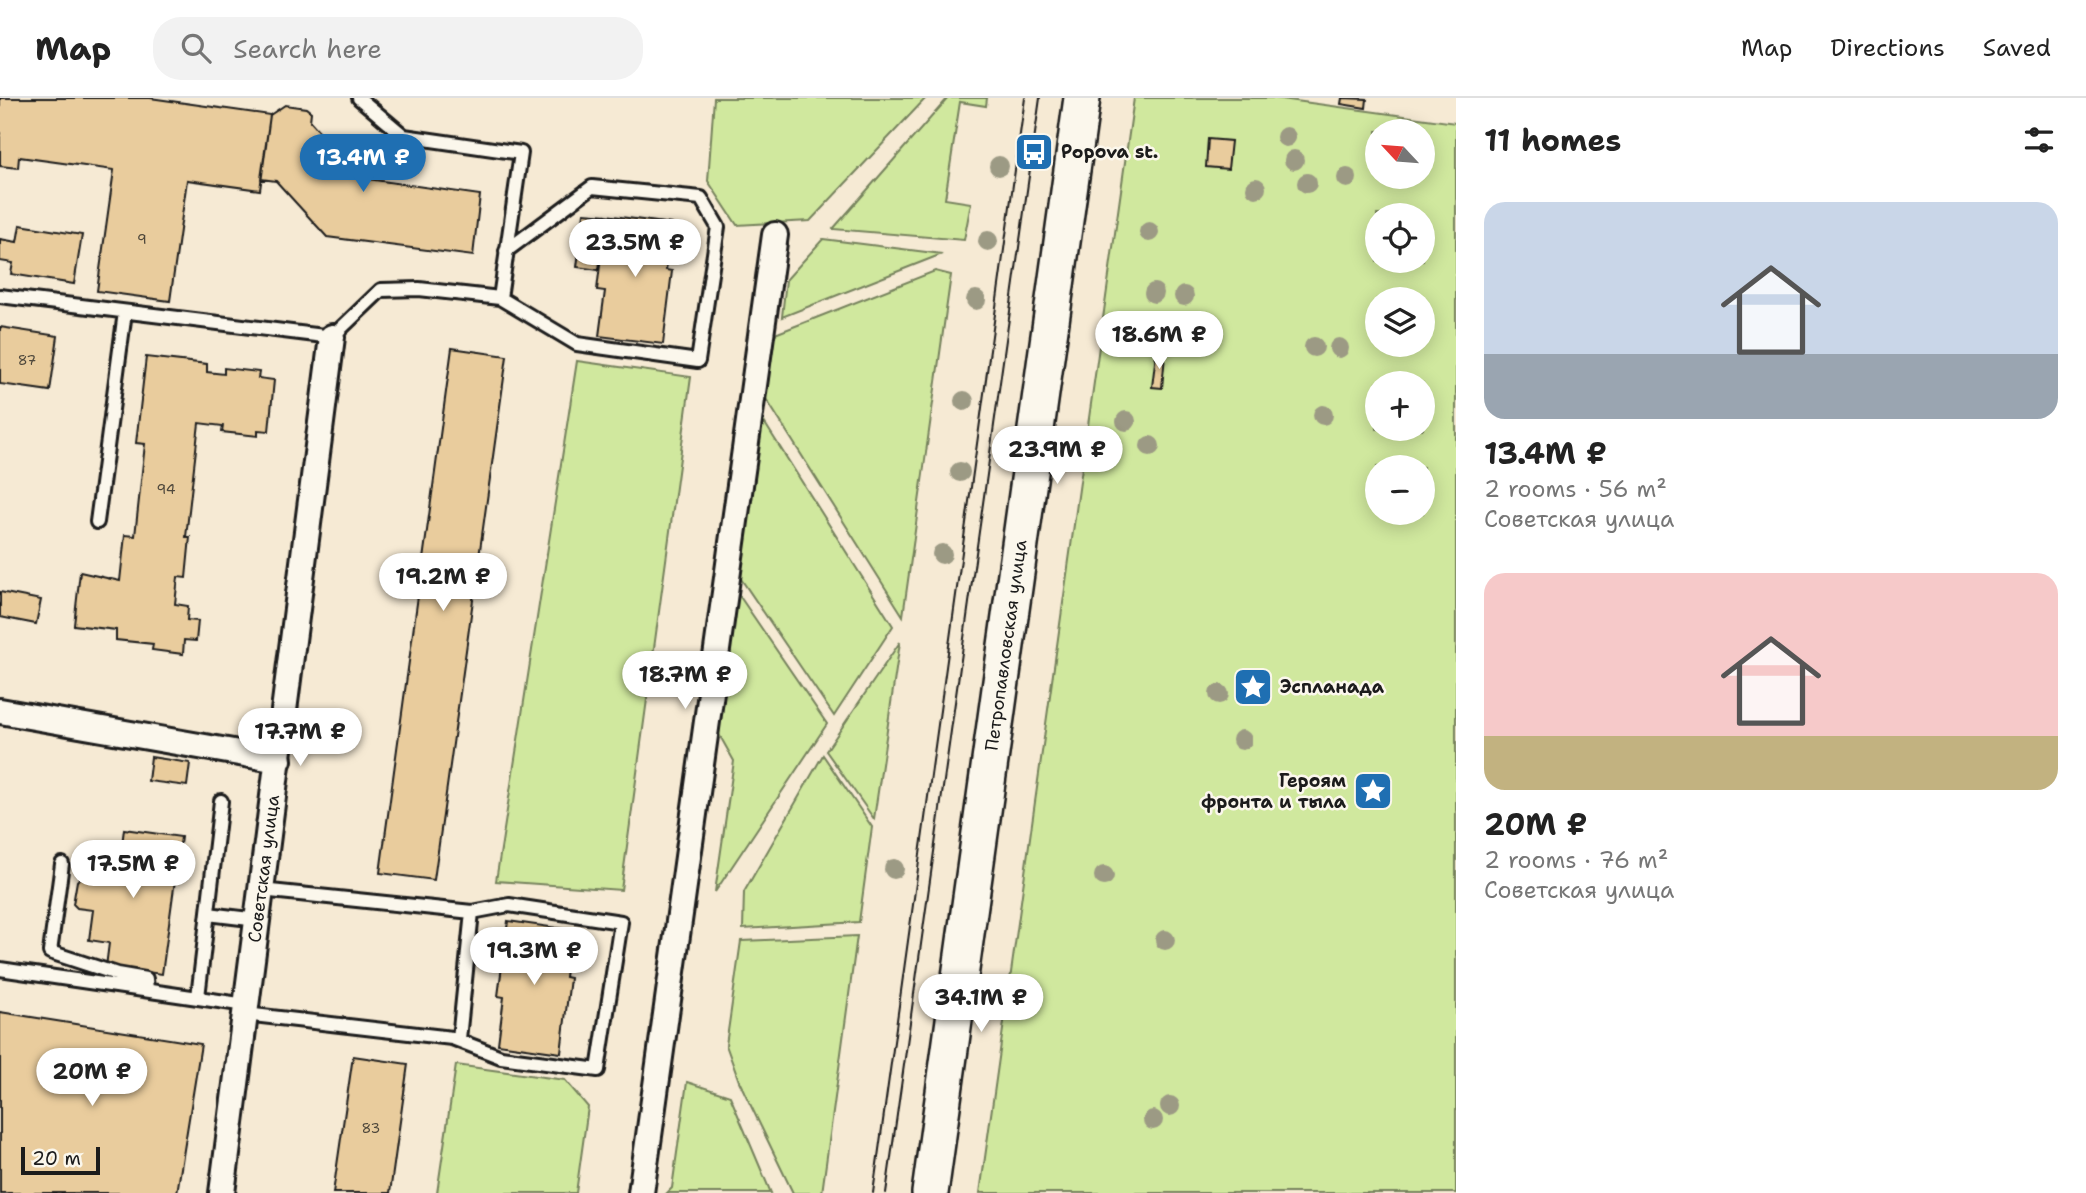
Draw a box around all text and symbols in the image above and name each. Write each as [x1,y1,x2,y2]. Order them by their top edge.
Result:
search box [153,17,643,80]
text: Map [35,26,111,71]
icon: search [177,29,215,67]
text: Search here [233,31,382,66]
text: Map [1741,32,1792,64]
text: Directions [1830,32,1945,64]
text: Saved [1983,32,2051,64]
north arrow [1365,119,1435,189]
map controls [1365,119,1435,525]
text: 11 homes [1484,120,1621,161]
icon: filters [2020,121,2058,159]
bus stop icon: Popova st. [1013,131,1055,173]
pin: 13.4M ₽ [298,134,428,194]
place label: Popova st. [1061,140,1158,164]
text: 13.4M ₽ [316,142,410,172]
button: locate [1365,203,1435,273]
pin: 23.5M ₽ [570,220,700,279]
text: 23.5M ₽ [585,227,685,257]
house number: 9 [137,230,147,248]
icon: home [1708,247,1834,373]
button: layers [1365,287,1435,357]
pin: 18.6M ₽ [1094,312,1224,371]
text: 18.6M ₽ [1111,319,1207,349]
house number: 87 [18,351,36,369]
button: + [1365,371,1435,441]
pin: 23.9M ₽ [992,426,1122,486]
text: 13.4M ₽ [1484,433,1607,474]
text: 23.9M ₽ [1008,434,1106,464]
button: − [1365,455,1435,525]
text: 2 rooms · 56 m² [1484,474,1667,504]
house number: 94 [156,480,176,498]
text: Советская улица [1484,504,1674,534]
street label: Петропавловская улица [980,538,1033,752]
pin: 19.2M ₽ [378,554,508,613]
text: 19.2M ₽ [395,561,491,591]
icon: home [1708,618,1834,744]
pin: 18.7M ₽ [620,652,750,711]
text: 18.7M ₽ [638,659,732,689]
place icon: Эспланада [1232,666,1274,708]
place label: Эспланада [1280,675,1385,699]
pin: 17.7M ₽ [235,708,365,768]
text: 17.7M ₽ [254,716,346,746]
place label: Героям фронта и тыла [1201,769,1347,814]
place icon: Героям фронта и тыла [1352,770,1394,812]
street label: Советская улица [242,793,285,944]
text: 20M ₽ [1484,804,1588,845]
pin: 17.5M ₽ [68,840,198,900]
text: 2 rooms · 76 m² [1484,845,1668,875]
text: 17.5M ₽ [87,848,179,878]
text: Советская улица [1484,875,1674,905]
pin: 19.3M ₽ [469,928,599,987]
text: 19.3M ₽ [486,935,582,965]
pin: 34.1M ₽ [916,974,1046,1034]
text: 34.1M ₽ [934,982,1028,1012]
pin: 20M ₽ [43,1048,141,1108]
text: 20M ₽ [52,1056,132,1086]
house number: 83 [362,1119,380,1137]
scale bar [21,1144,100,1176]
text: 20 m [32,1146,81,1171]

